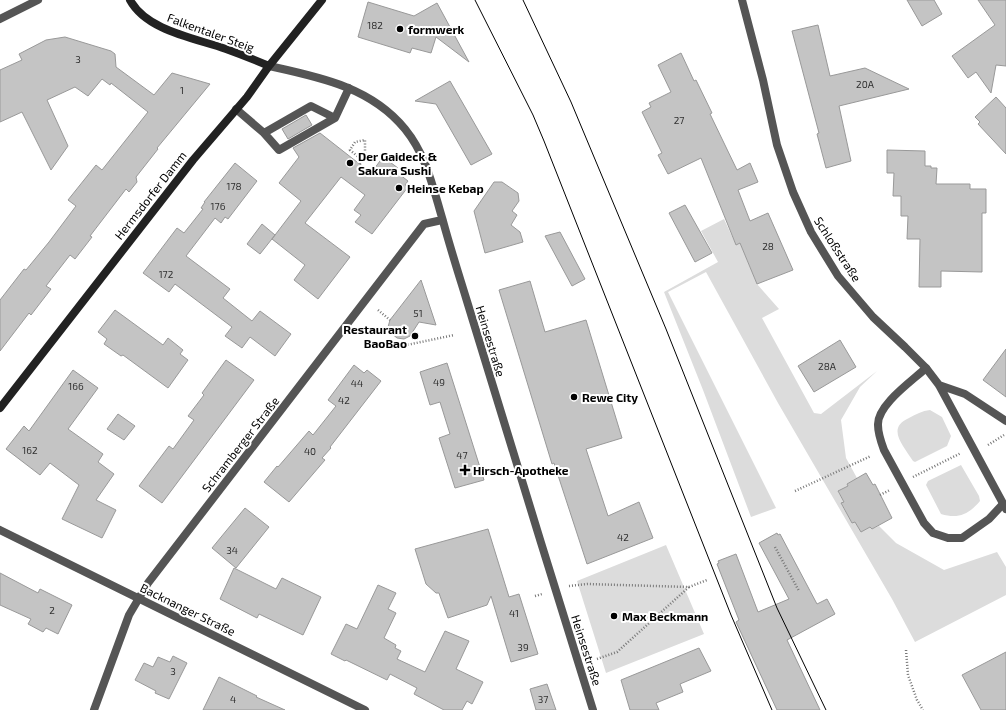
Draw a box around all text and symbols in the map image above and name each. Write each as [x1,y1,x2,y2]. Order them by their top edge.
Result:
street label: Falkentaler Steig [166,10,257,54]
house number: 182 [367,19,383,31]
place label: formwerk [408,22,465,36]
marker: formwerk [395,24,405,34]
house number: 3 [75,53,81,65]
house number: 20A [856,78,875,90]
house number: 1 [180,84,184,96]
house number: 27 [674,114,684,126]
street label: Hermsdorfer Damm [111,148,189,242]
place label: Der Gaideck & Sakura Sushi [358,149,437,177]
marker: Der Gaideck & Sakura Sushi [345,158,355,168]
house number: 178 [226,180,242,192]
place label: Heinse Kebap [407,181,484,195]
marker: Heinse Kebap [394,183,404,193]
house number: 176 [211,200,226,212]
street label: Schloßstraße [812,214,864,284]
house number: 28 [762,240,774,252]
house number: 172 [159,268,174,280]
street label: Heinsestraße [474,304,508,378]
house number: 51 [413,307,423,319]
place label: Restaurant BaoBao [343,322,407,350]
marker: Restaurant BaoBao [410,331,420,341]
house number: 28A [818,360,837,372]
house number: 49 [433,376,445,388]
house number: 44 [351,377,363,389]
house number: 166 [68,380,84,392]
place label: Rewe City [582,390,638,405]
marker: Rewe City [569,392,579,402]
street label: Schramberger Straße [198,394,282,494]
house number: 42 [338,394,350,406]
house number: 162 [22,444,38,456]
house number: 40 [304,445,316,457]
house number: 47 [456,449,468,461]
place label: Hirsch-Apotheke [473,463,569,477]
marker: Hirsch-Apotheke [460,465,470,475]
house number: 42 [617,531,629,543]
house number: 34 [226,544,238,556]
street label: Backnanger Straße [138,580,238,638]
house number: 2 [49,604,55,616]
house number: 41 [509,607,519,619]
place label: Max Beckmann [622,609,708,623]
marker: Max Beckmann [609,611,619,621]
street label: Heinsestraße [569,613,605,687]
house number: 39 [517,641,529,653]
house number: 3 [170,665,176,677]
house number: 4 [230,693,236,705]
house number: 37 [538,693,548,705]

